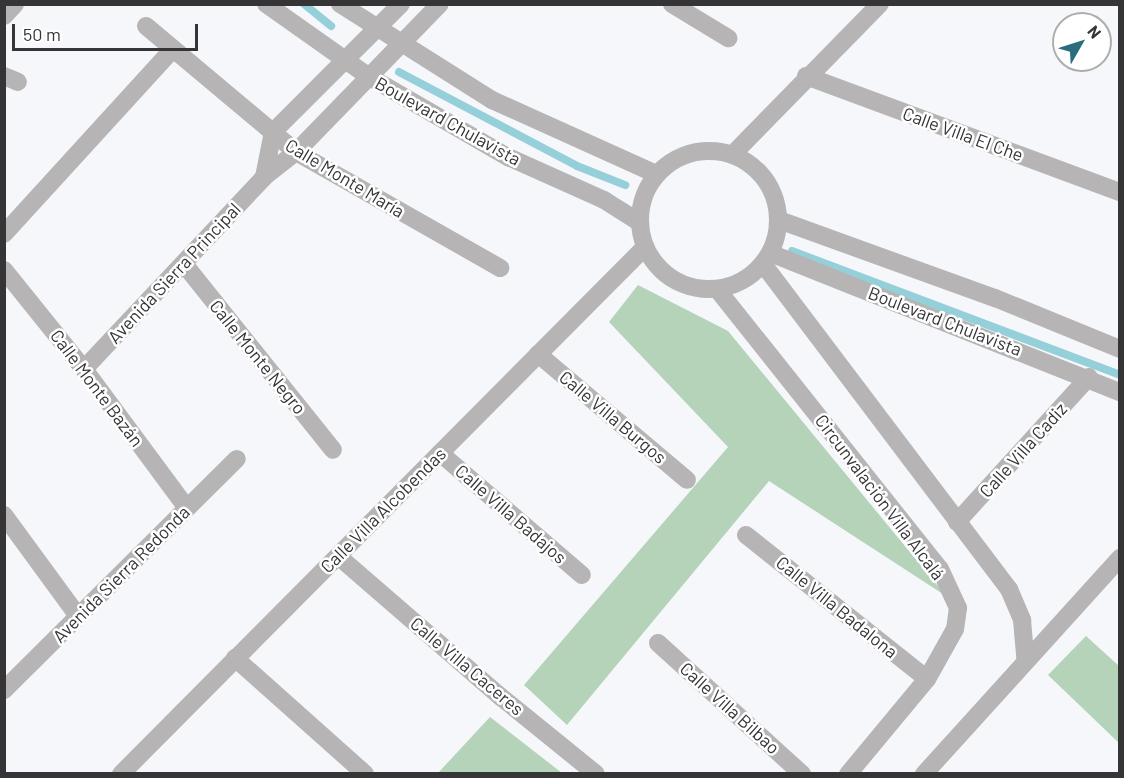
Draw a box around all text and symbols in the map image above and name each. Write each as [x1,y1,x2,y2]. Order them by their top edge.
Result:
scale bar [15,12,201,50]
north arrow [1052,12,1112,72]
text: N [1084,21,1106,42]
text: 50 m [23,23,61,45]
street label: Boulevard Chulavista [372,72,524,170]
street label: Calle Villa El Che [900,102,1026,166]
street label: Calle Monte María [282,134,408,222]
street label: Avenida Sierra Principal [103,198,245,348]
street label: Boulevard Chulavista [865,282,1025,360]
street label: Calle Monte Negro [205,295,311,419]
street label: Calle Monte Bazán [46,325,148,451]
street label: Calle Villa Burgos [555,366,671,468]
street label: Calle Villa Cadiz [975,398,1071,502]
street label: Circunvalación Villa Alcalá [811,410,949,584]
street label: Calle Villa Alcobendas [316,443,450,577]
street label: Calle Villa Badajos [451,460,571,568]
street label: Avenida Sierra Redonda [48,501,194,647]
street label: Calle Villa Badalona [772,551,902,663]
street label: Calle Villa Caceres [406,612,528,720]
street label: Calle Villa Bilbao [676,658,784,758]

